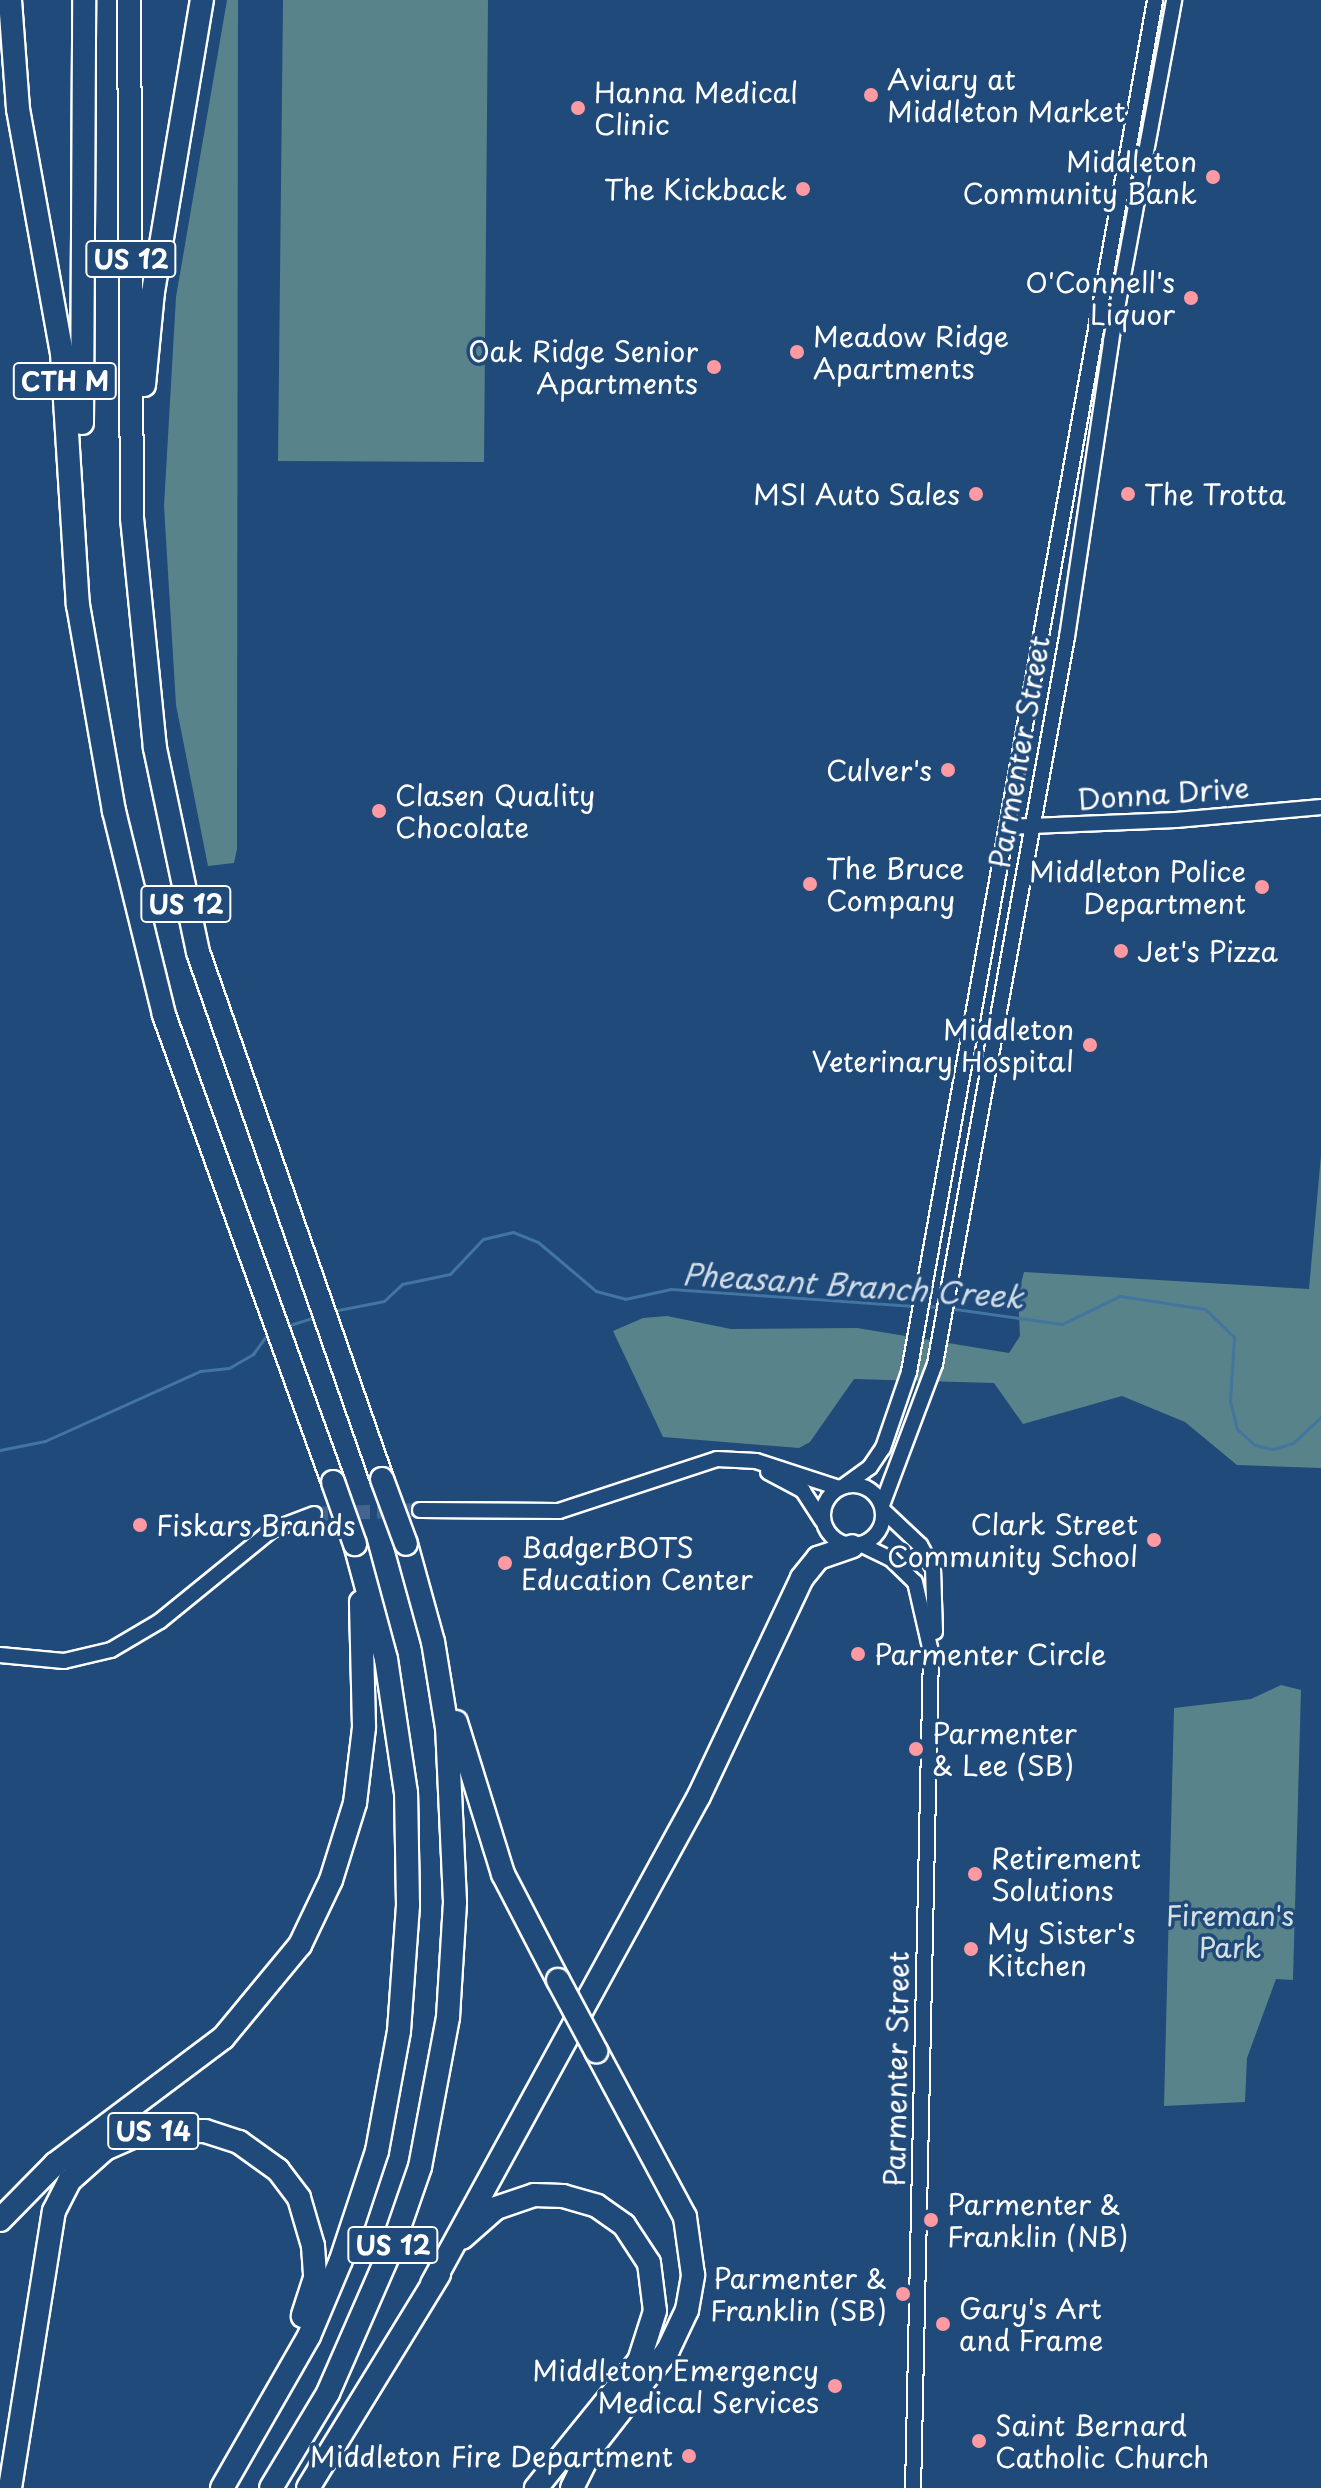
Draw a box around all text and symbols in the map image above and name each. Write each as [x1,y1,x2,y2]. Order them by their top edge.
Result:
place label: Aviary at Middleton Market [887,62,1126,128]
place label: Hanna Medical Clinic [594,75,798,141]
marker: Aviary at Middleton Market [862,86,880,104]
marker: Hanna Medical Clinic [569,99,587,117]
place label: Middleton Community Bank [962,144,1197,210]
marker: Middleton Community Bank [1204,168,1222,186]
place label: The Kickback [603,172,787,206]
marker: The Kickback [794,180,812,198]
road number: US 12 [85,237,177,281]
place label: O'Connell's Liquor [1025,265,1175,331]
marker: O'Connell's Liquor [1182,289,1200,307]
place label: Meadow Ridge Apartments [813,319,1008,385]
place label: Oak Ridge Senior Apartments [464,334,698,400]
marker: Meadow Ridge Apartments [788,343,806,361]
marker: Oak Ridge Senior Apartments [705,358,723,376]
road number: CTH M [11,359,119,403]
place label: MSI Auto Sales [752,477,960,511]
place label: The Trotta [1144,477,1286,511]
marker: MSI Auto Sales [967,485,985,503]
marker: The Trotta [1119,485,1137,503]
street label: Parmenter Street [982,632,1056,872]
place label: Culver's [826,753,932,787]
marker: Culver's [939,761,957,779]
street label: Donna Drive [1076,770,1250,816]
place label: Clasen Quality Chocolate [395,778,595,844]
marker: Clasen Quality Chocolate [370,802,388,820]
place label: The Bruce Company [826,851,964,917]
place label: Middleton Police Department [1029,854,1246,920]
marker: The Bruce Company [801,875,819,893]
marker: Middleton Police Department [1253,878,1271,896]
road number: US 12 [140,882,232,926]
place label: Jet's Pizza [1137,934,1277,968]
marker: Jet's Pizza [1112,942,1130,960]
place label: Middleton Veterinary Hospital [813,1012,1074,1078]
marker: Middleton Veterinary Hospital [1081,1036,1099,1054]
water label: Pheasant Branch Creek [681,1255,1025,1315]
place label: Clark Street Community School [885,1507,1138,1573]
place label: Fiskars Brands [156,1508,355,1542]
marker: Fiskars Brands [131,1516,149,1534]
place label: BadgerBOTS Education Center [521,1530,753,1596]
marker: Clark Street Community School [1145,1531,1163,1549]
marker: BadgerBOTS Education Center [496,1554,514,1572]
place label: Parmenter Circle [874,1637,1108,1671]
marker: Parmenter Circle [849,1645,867,1663]
place label: Parmenter & Lee (SB) [932,1716,1077,1782]
marker: Parmenter & Lee (SB) [907,1740,925,1758]
place label: Retirement Solutions [991,1841,1141,1907]
marker: Retirement Solutions [966,1865,984,1883]
park label: Fireman's Park [1166,1898,1294,1964]
place label: My Sister's Kitchen [987,1916,1136,1982]
marker: My Sister's Kitchen [962,1940,980,1958]
street label: Parmenter Street [877,1950,915,2188]
road number: US 14 [107,2109,199,2153]
place label: Parmenter & Franklin (NB) [947,2187,1130,2253]
marker: Parmenter & Franklin (NB) [922,2211,940,2229]
road number: US 12 [347,2223,439,2267]
place label: Parmenter & Franklin (SB) [708,2261,887,2327]
marker: Parmenter & Franklin (SB) [894,2285,912,2303]
place label: Gary's Art and Frame [959,2291,1104,2357]
marker: Gary's Art and Frame [934,2315,952,2333]
place label: Middleton Emergency Medical Services [532,2353,819,2419]
marker: Middleton Emergency Medical Services [826,2377,844,2395]
place label: Saint Bernard Catholic Church [995,2408,1211,2474]
marker: Saint Bernard Catholic Church [970,2432,988,2450]
place label: Middleton Fire Department [310,2439,673,2473]
marker: Middleton Fire Department [680,2447,698,2465]

